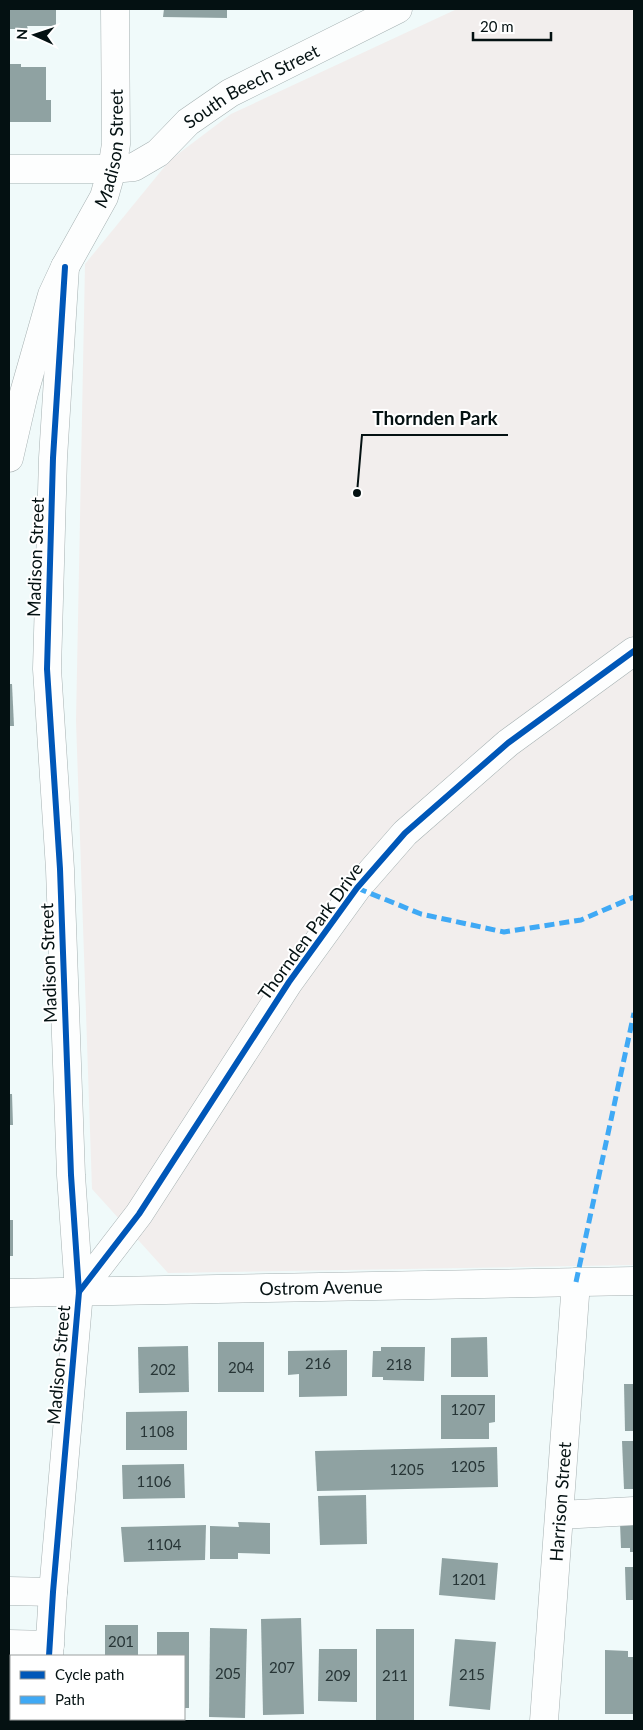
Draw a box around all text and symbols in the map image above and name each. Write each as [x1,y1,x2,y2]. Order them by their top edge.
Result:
north arrow [10,10,60,60]
scale bar [473,10,550,42]
text: 20 m [480,17,514,35]
text: N [13,28,30,40]
street label: South Beech Street [179,39,323,133]
street label: Madison Street [89,88,127,212]
callout: Thornden Park [362,401,508,435]
text: Thornden Park [372,406,498,429]
street label: Madison Street [22,496,48,617]
street label: Thornden Park Drive [253,858,367,1004]
street label: Madison Street [35,902,61,1023]
street label: Ostrom Avenue [259,1275,383,1299]
street label: Madison Street [42,1304,74,1426]
house number: 216 [305,1354,331,1372]
house number: 218 [386,1355,412,1373]
house number: 204 [228,1358,254,1376]
house number: 202 [150,1360,176,1378]
house number: 1207 [451,1400,486,1418]
house number: 1108 [140,1422,174,1440]
street label: Harrison Street [545,1440,575,1562]
house number: 1205 [451,1457,485,1475]
house number: 1205 [390,1460,424,1478]
house number: 1106 [137,1472,172,1490]
house number: 1104 [147,1535,182,1553]
house number: 1201 [452,1570,486,1588]
house number: 201 [108,1632,134,1650]
legend [10,1655,185,1720]
house number: 207 [269,1658,295,1676]
house number: 205 [215,1664,241,1682]
text: Cycle path [55,1665,124,1683]
house number: 215 [459,1665,485,1683]
house number: 209 [325,1666,351,1684]
house number: 211 [382,1666,408,1684]
text: Path [55,1690,85,1708]

